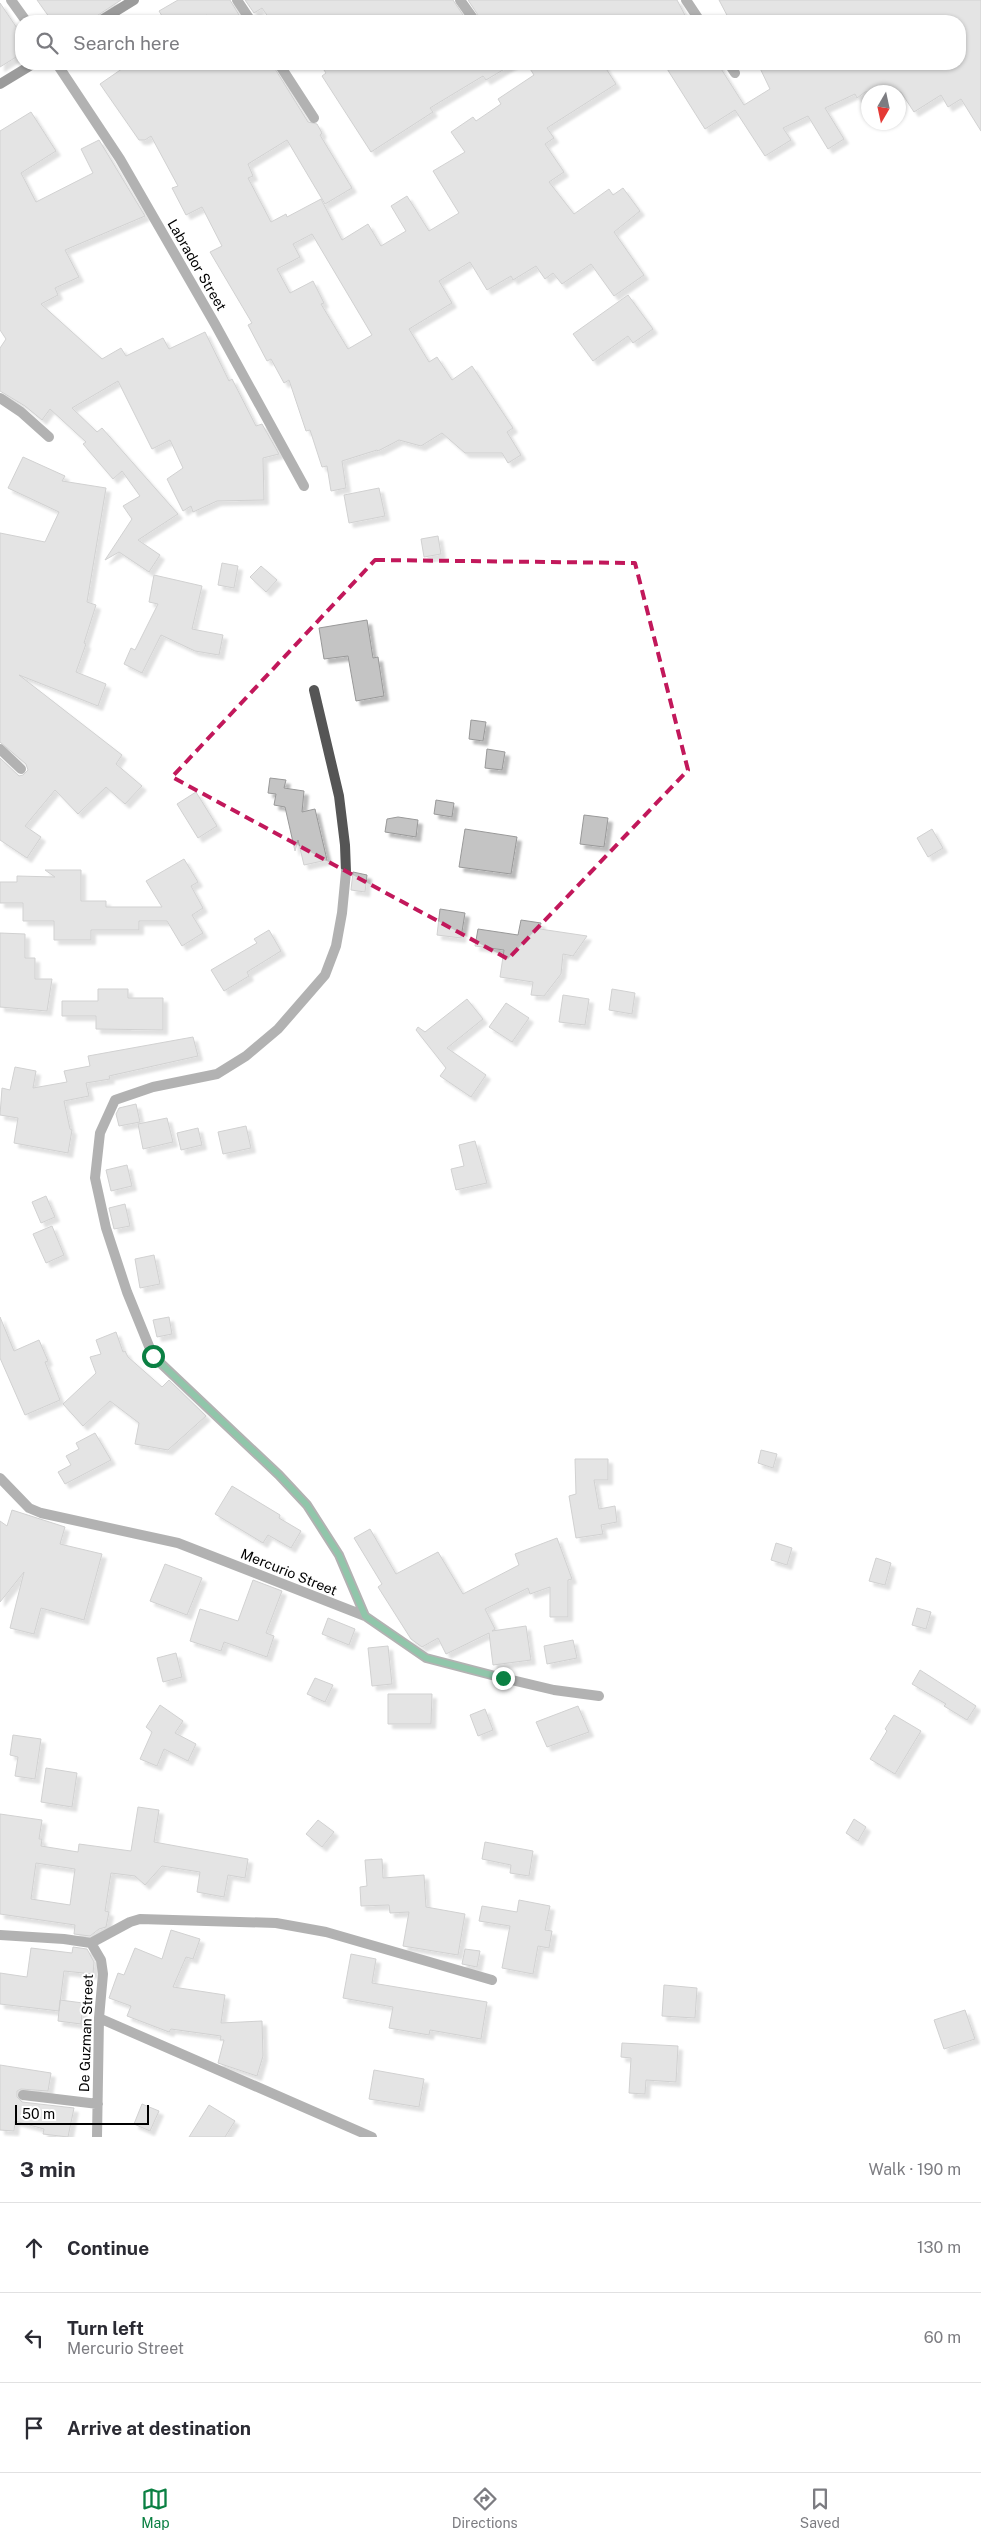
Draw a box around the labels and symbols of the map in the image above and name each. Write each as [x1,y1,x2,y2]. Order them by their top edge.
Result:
north arrow [861,85,906,130]
street label: Labrador Street [164,216,230,314]
route start [142,1345,165,1368]
street label: Mercurio Street [238,1545,340,1599]
route end [492,1667,515,1690]
street label: De Guzman Street [76,1974,96,2092]
scale bar [15,2102,149,2125]

